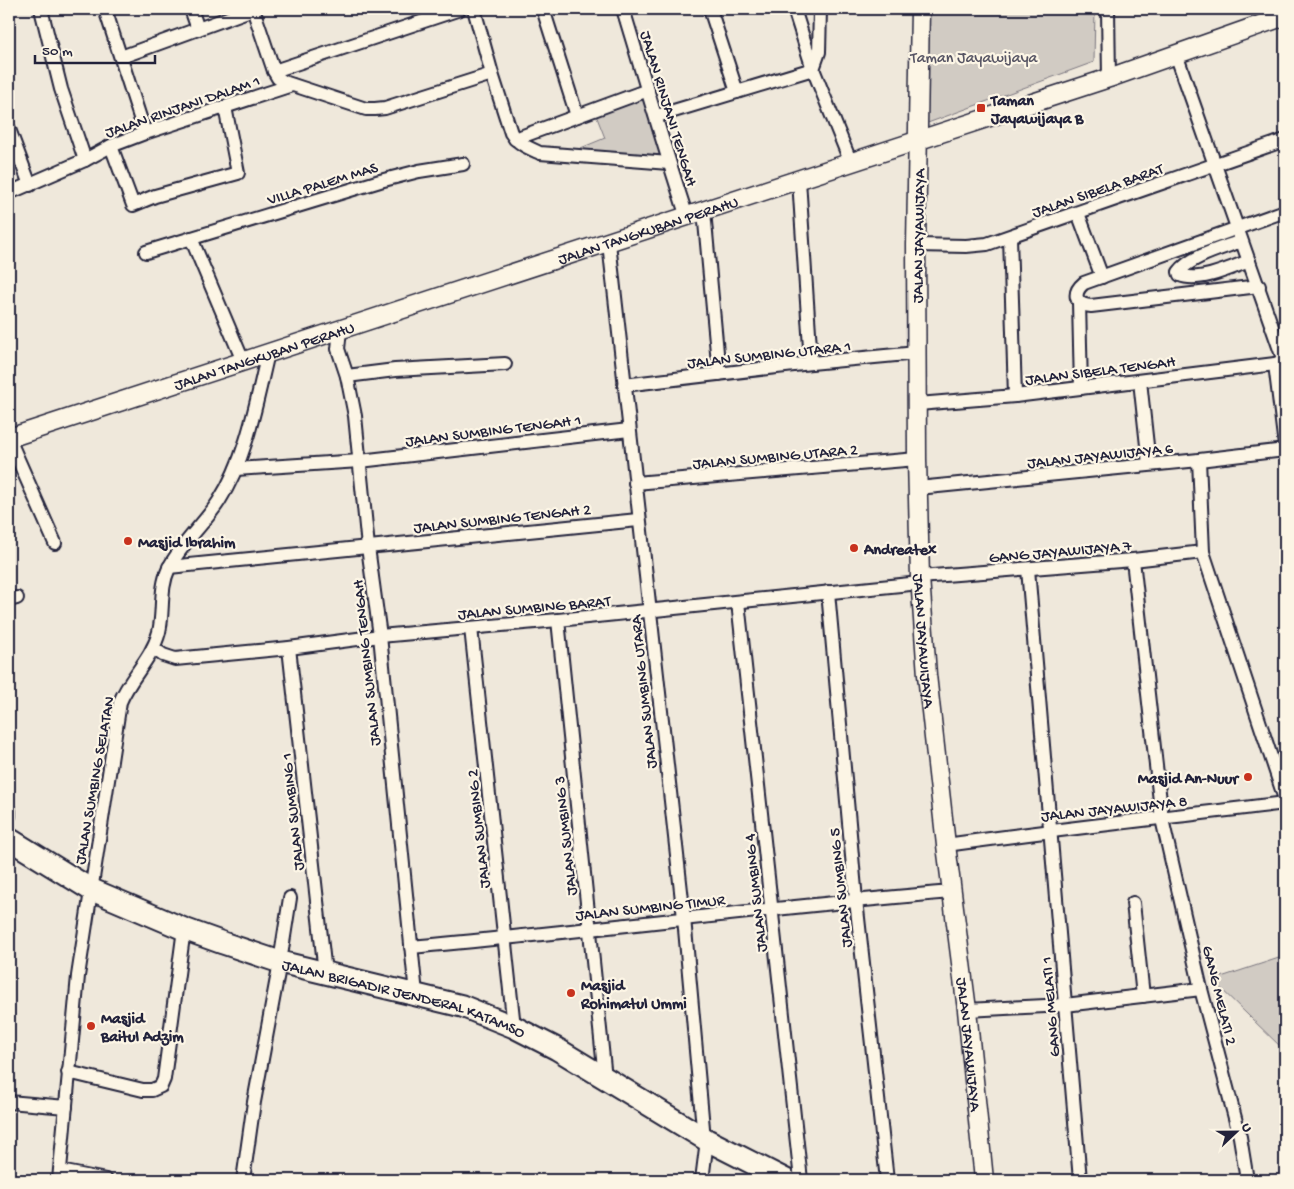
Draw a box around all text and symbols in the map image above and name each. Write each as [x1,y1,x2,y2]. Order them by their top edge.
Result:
street label: JALAN RINJANI TENGAH [634,29,700,190]
scale bar [35,32,155,64]
text: 50 m [42,43,73,61]
park label: Taman Jayawijaya [910,50,1039,69]
street label: JALAN RINJANI DALAM 1 [103,73,263,144]
place label: Taman Jayawijaya B [989,93,1084,130]
marker: Taman Jayawijaya B [975,102,987,114]
street label: VILLA PALEM MAS [264,159,381,211]
street label: JALAN SIBELA BARAT [1030,161,1167,224]
street label: JALAN JAYAWIJAYA [910,167,931,303]
street label: JALAN TANGKUBAN PERAHU [556,194,741,271]
street label: JALAN TANGKUBAN PERAHU [172,320,357,396]
street label: JALAN SUMBING UTARA 1 [687,338,852,375]
street label: JALAN SIBELA TENGAH [1024,354,1177,391]
street label: JALAN SUMBING TENGAH 1 [404,412,582,453]
street label: JALAN JAYAWIJAYA 6 [1027,440,1175,475]
street label: JALAN SUMBING UTARA 2 [692,442,859,475]
street label: JALAN SUMBING TENGAH 2 [413,502,592,539]
marker: Masjid Ibrahim [122,535,134,547]
place label: Masjid Ibrahim [138,535,236,554]
street label: GANG JAYAWIJAYA 7 [988,538,1133,569]
marker: Andreatex [848,542,860,554]
place label: Andreatex [863,542,937,561]
street label: JALAN JAYAWIJAYA [907,573,937,711]
street label: JALAN SUMBING TENGAH [350,578,387,747]
street label: JALAN SUMBING BARAT [457,593,612,626]
street label: JALAN SUMBING UTARA [628,612,663,769]
street label: JALAN SUMBING SELATAN [72,695,121,866]
street label: JALAN SUMBING 1 [279,752,310,871]
street label: JALAN SUMBING 2 [465,768,496,889]
place label: Masjid An-Nuur [1138,771,1240,790]
marker: Masjid An-Nuur [1242,771,1254,783]
street label: JALAN SUMBING 3 [552,775,583,896]
street label: JALAN JAYAWIJAYA 8 [1040,793,1189,828]
street label: JALAN SUMBING 5 [827,827,858,948]
street label: JALAN SUMBING 4 [742,832,773,953]
street label: JALAN SUMBING TIMUR [575,892,727,927]
street label: GANG MELATI 2 [1196,944,1239,1048]
street label: GANG MELATI 1 [1039,956,1066,1058]
street label: JALAN BRIGADIR JENDERAL KATAMSO [280,957,528,1044]
street label: JALAN JAYAWIJAYA [950,977,983,1114]
place label: Masjid Rohimatul Ummi [580,978,687,1015]
marker: Masjid Rohimatul Ummi [565,987,577,999]
place label: Masjid Baitul Adzim [100,1011,184,1048]
marker: Masjid Baitul Adzim [85,1020,97,1032]
north arrow [1212,1106,1262,1156]
text: U [1236,1121,1255,1135]

